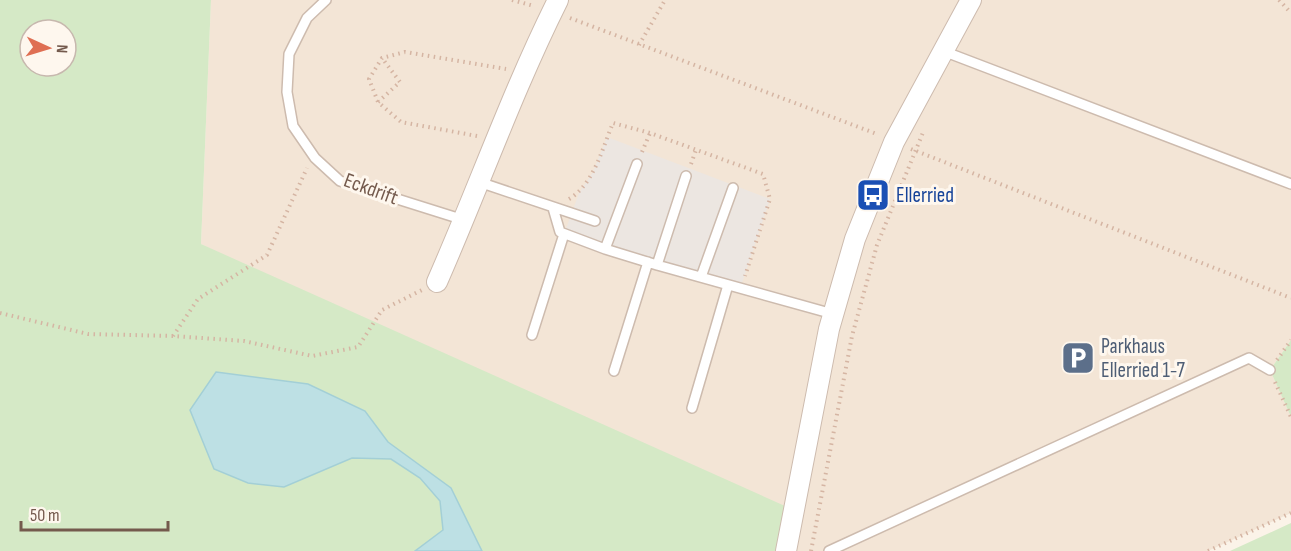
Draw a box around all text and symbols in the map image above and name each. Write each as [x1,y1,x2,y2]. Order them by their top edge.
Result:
north arrow [18,18,78,78]
text: N [52,44,71,54]
street label: Eckdrift [341,168,401,210]
bus stop icon: Ellerried [855,177,891,213]
place label: Ellerried [896,183,954,208]
place label: Parkhaus Ellerried 1-7 [1101,334,1186,383]
parking icon: Parkhaus Ellerried 1-7 [1060,340,1096,376]
scale bar [21,494,168,532]
text: 50 m [30,505,60,526]

